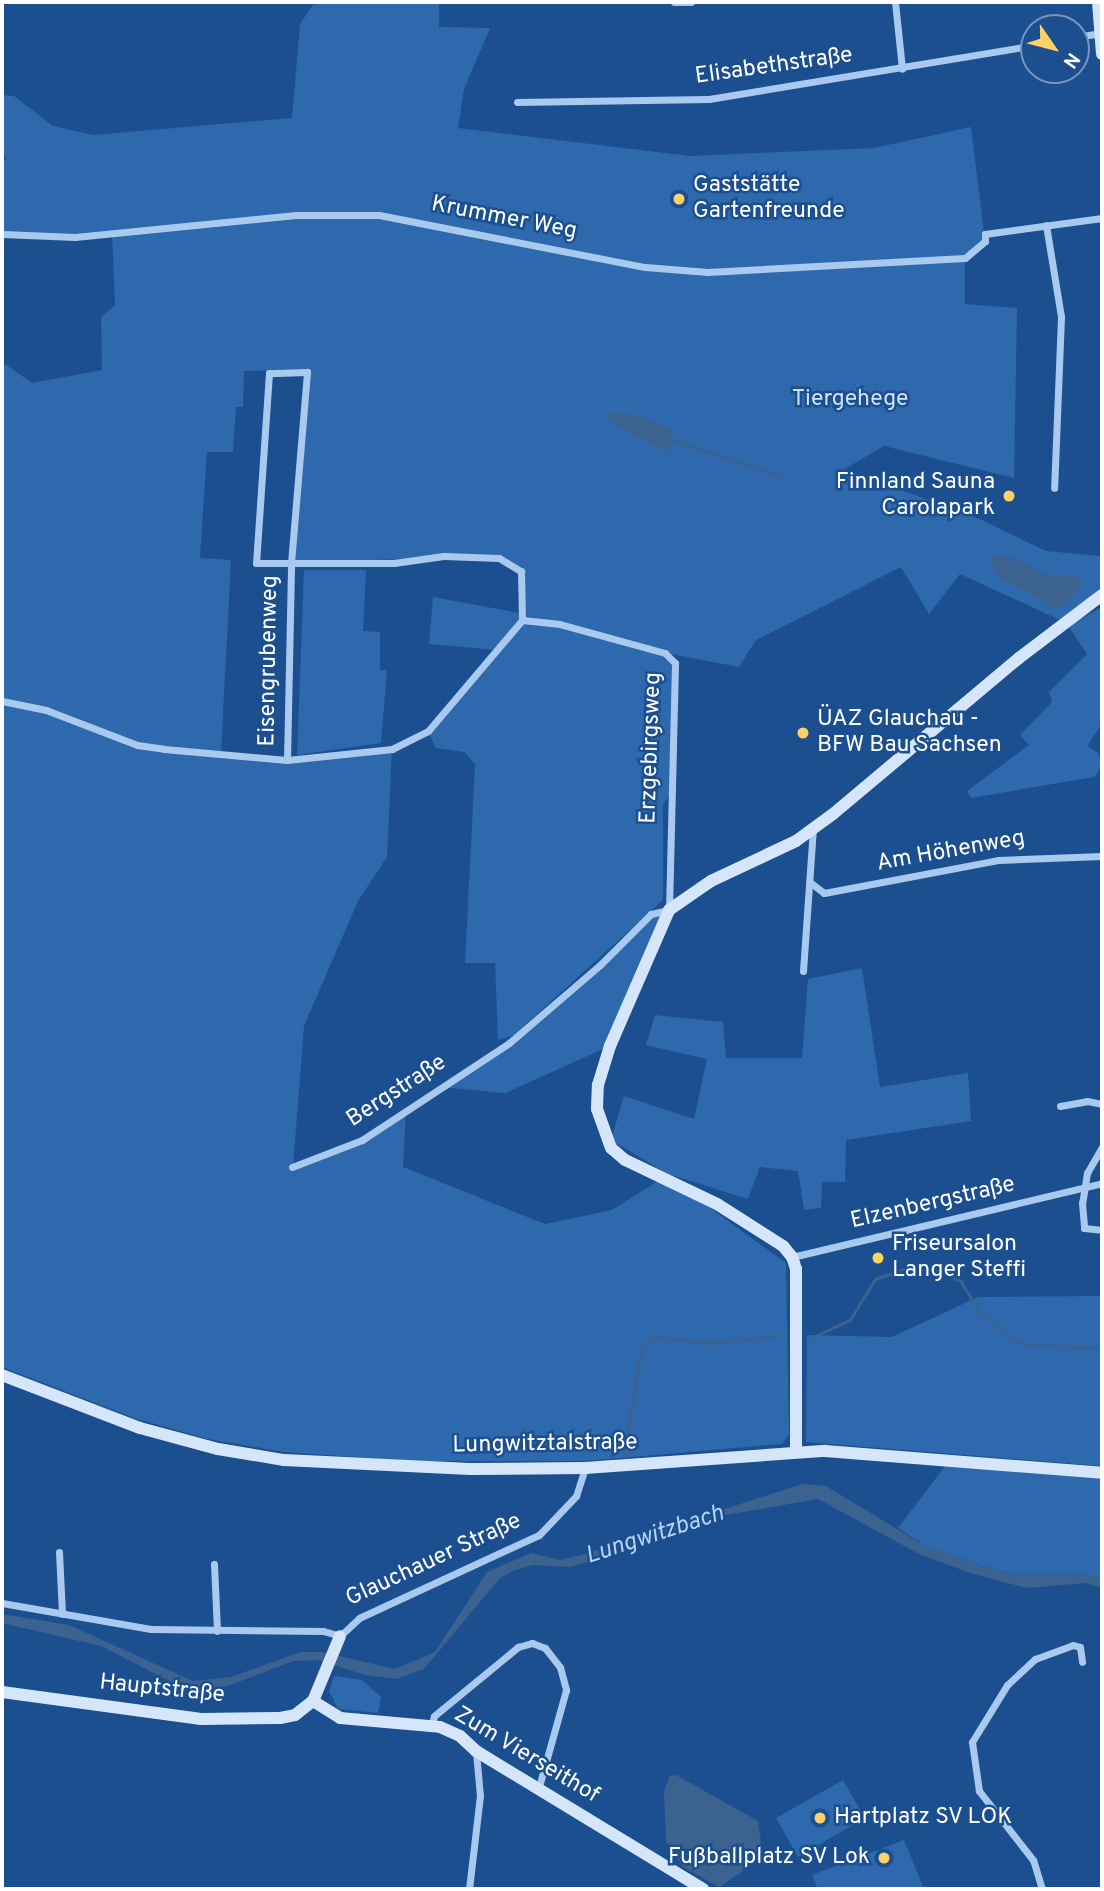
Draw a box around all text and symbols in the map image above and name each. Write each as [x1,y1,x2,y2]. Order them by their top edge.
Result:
north arrow [1020,14,1090,84]
street label: Elisabethstraße [693,42,855,92]
text: N [1057,47,1084,72]
place label: Gaststätte Gartenfreunde [693,172,845,226]
street label: Krummer Weg [429,191,579,247]
marker: Gaststätte Gartenfreunde [671,191,687,207]
park label: Tiergehege [792,386,908,414]
place label: Finnland Sauna Carolapark [836,469,995,523]
marker: Finnland Sauna Carolapark [1001,488,1017,504]
street label: Eisengrubenweg [255,575,285,747]
street label: Erzgebirgsweg [636,672,668,824]
place label: ÜAZ Glauchau - BFW Bau Sachsen [817,706,1002,760]
marker: ÜAZ Glauchau - BFW Bau Sachsen [795,725,811,741]
street label: Am Höhenweg [875,825,1027,879]
street label: Bergstraße [342,1050,452,1134]
street label: Elzenbergstraße [848,1172,1018,1236]
place label: Friseursalon Langer Steffi [892,1231,1026,1285]
marker: Friseursalon Langer Steffi [870,1250,886,1266]
street label: Lungwitztalstraße [452,1430,638,1460]
water label: Lungwitzbach [582,1500,728,1572]
street label: Glauchauer Straße [342,1508,526,1614]
street label: Hauptstraße [98,1670,226,1710]
street label: Zum Vierseithof [448,1702,604,1810]
place label: Hartplatz SV LOK [834,1804,1013,1832]
marker: Hartplatz SV LOK [812,1810,828,1826]
place label: Fußballplatz SV Lok [667,1844,870,1872]
marker: Fußballplatz SV Lok [876,1850,892,1866]

